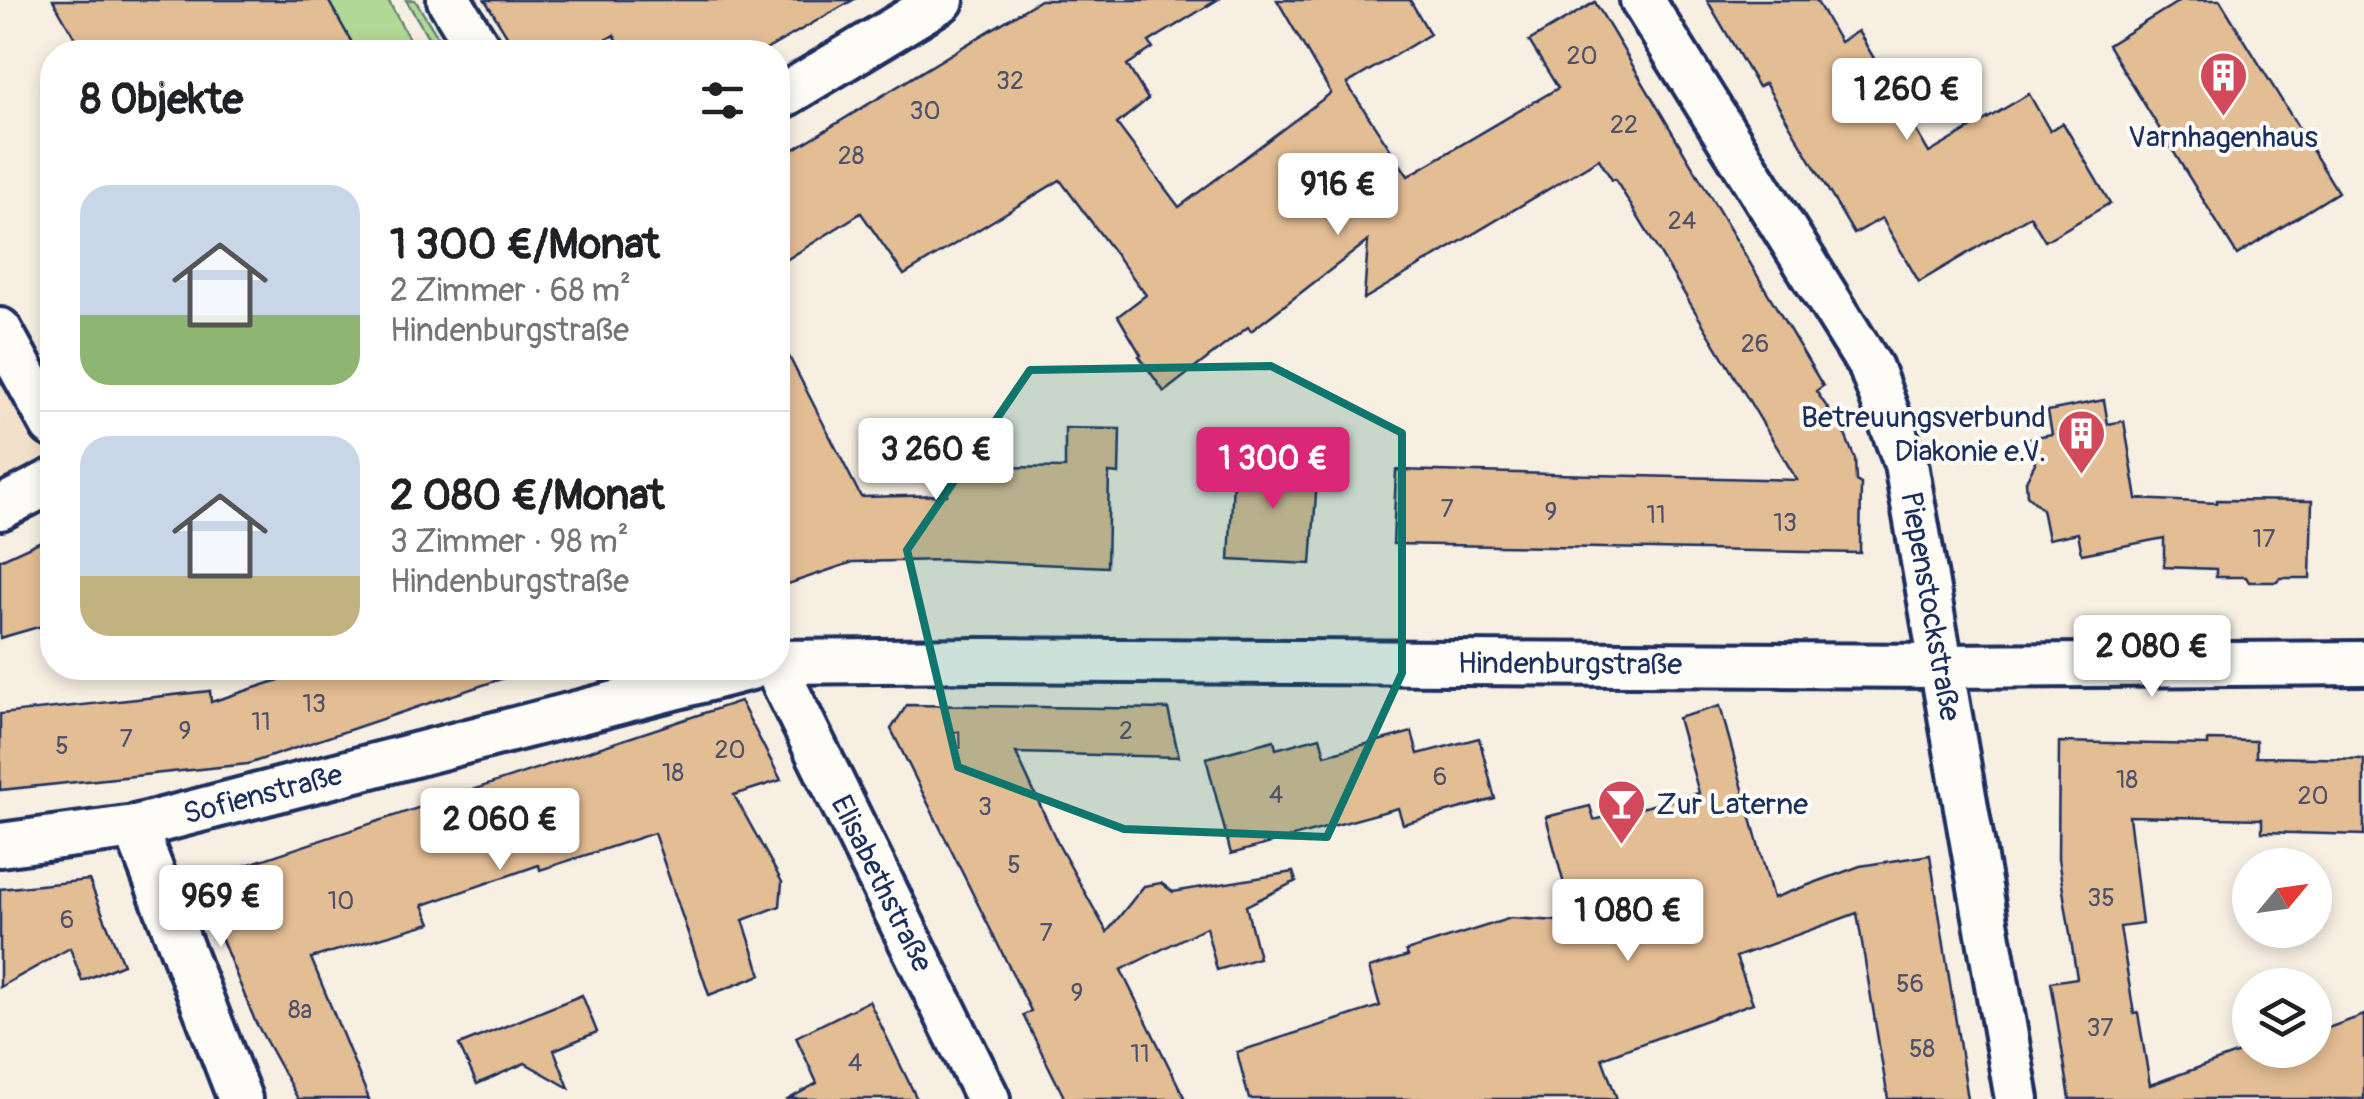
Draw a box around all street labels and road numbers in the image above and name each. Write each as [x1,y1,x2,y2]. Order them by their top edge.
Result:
street label: Piepenstockstraße [1893,489,1969,724]
street label: Hindenburgstraße [1458,644,1682,683]
street label: Sofienstraße [179,756,346,832]
street label: Elisabethstraße [823,789,941,978]

